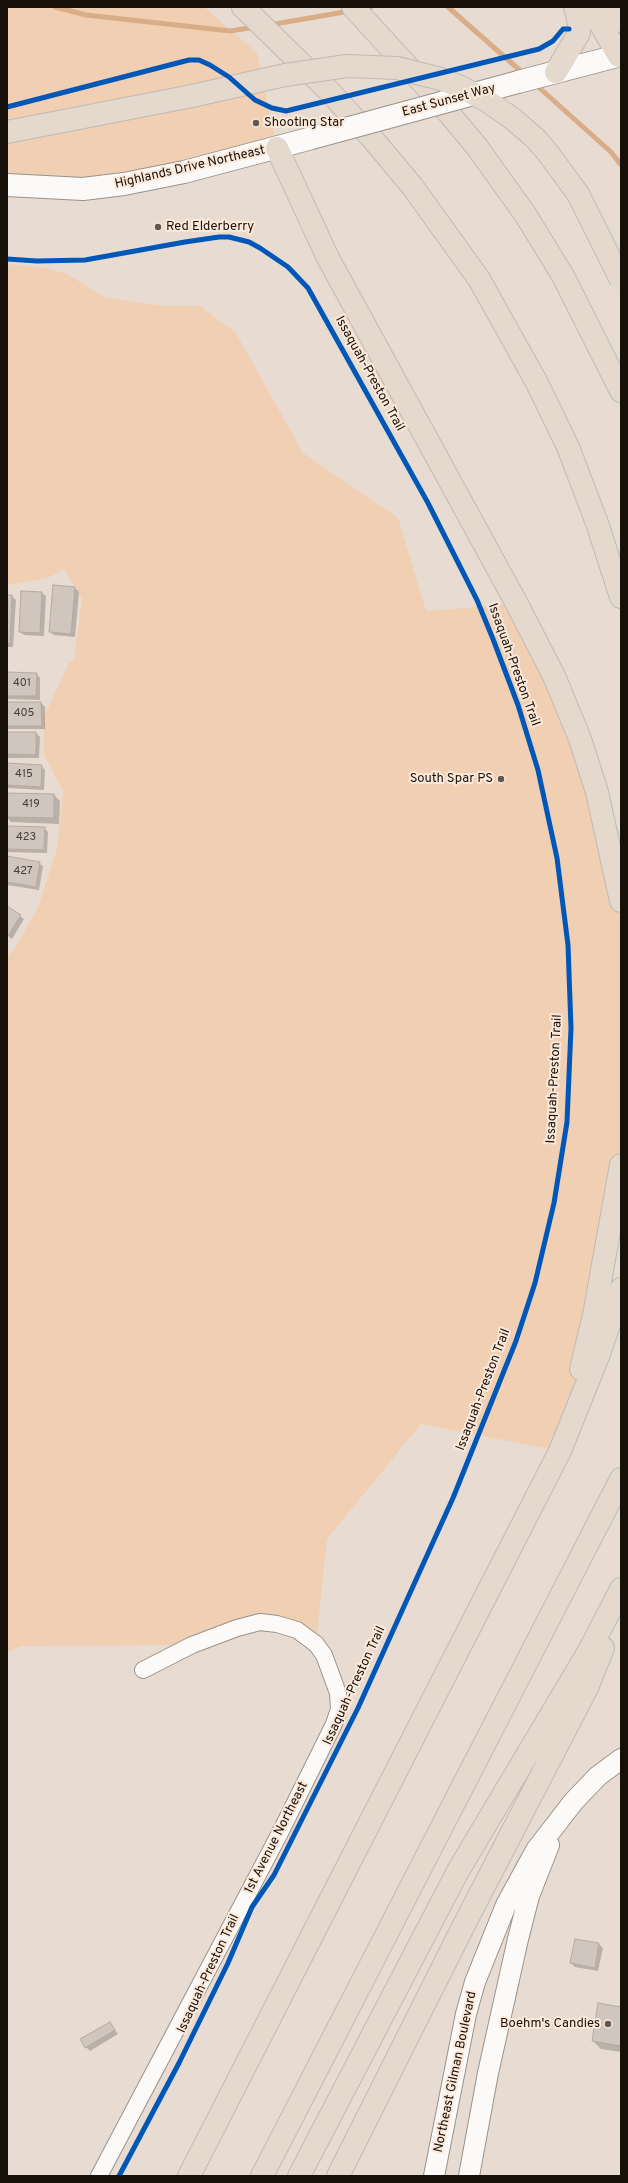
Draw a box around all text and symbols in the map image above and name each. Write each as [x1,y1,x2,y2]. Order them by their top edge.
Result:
street label: East Sunset Way [401,81,497,121]
place label: Shooting Star [264,115,344,131]
marker: Shooting Star [251,118,261,128]
street label: Highlands Drive Northeast [113,143,267,193]
place label: Red Elderberry [166,219,254,235]
marker: Red Elderberry [153,222,163,232]
street label: Issaquah-Preston Trail [331,314,407,434]
street label: Issaquah-Preston Trail [484,602,542,728]
house number: 401 [13,677,31,691]
house number: 405 [14,707,34,721]
house number: 415 [15,768,33,782]
place label: South Spar PS [410,771,493,787]
marker: South Spar PS [496,774,506,784]
house number: 419 [22,798,40,812]
house number: 423 [16,831,36,845]
house number: 427 [13,865,33,879]
street label: Issaquah-Preston Trail [544,1014,566,1144]
street label: Issaquah-Preston Trail [454,1327,514,1453]
street label: Issaquah-Preston Trail [321,1624,389,1748]
street label: 1st Avenue Northeast [242,1779,312,1897]
street label: Issaquah-Preston Trail [175,1912,243,2036]
street label: Northeast Gilman Boulevard [431,1990,481,2154]
place label: Boehm's Candies [500,2016,600,2032]
marker: Boehm's Candies [603,2019,613,2029]

